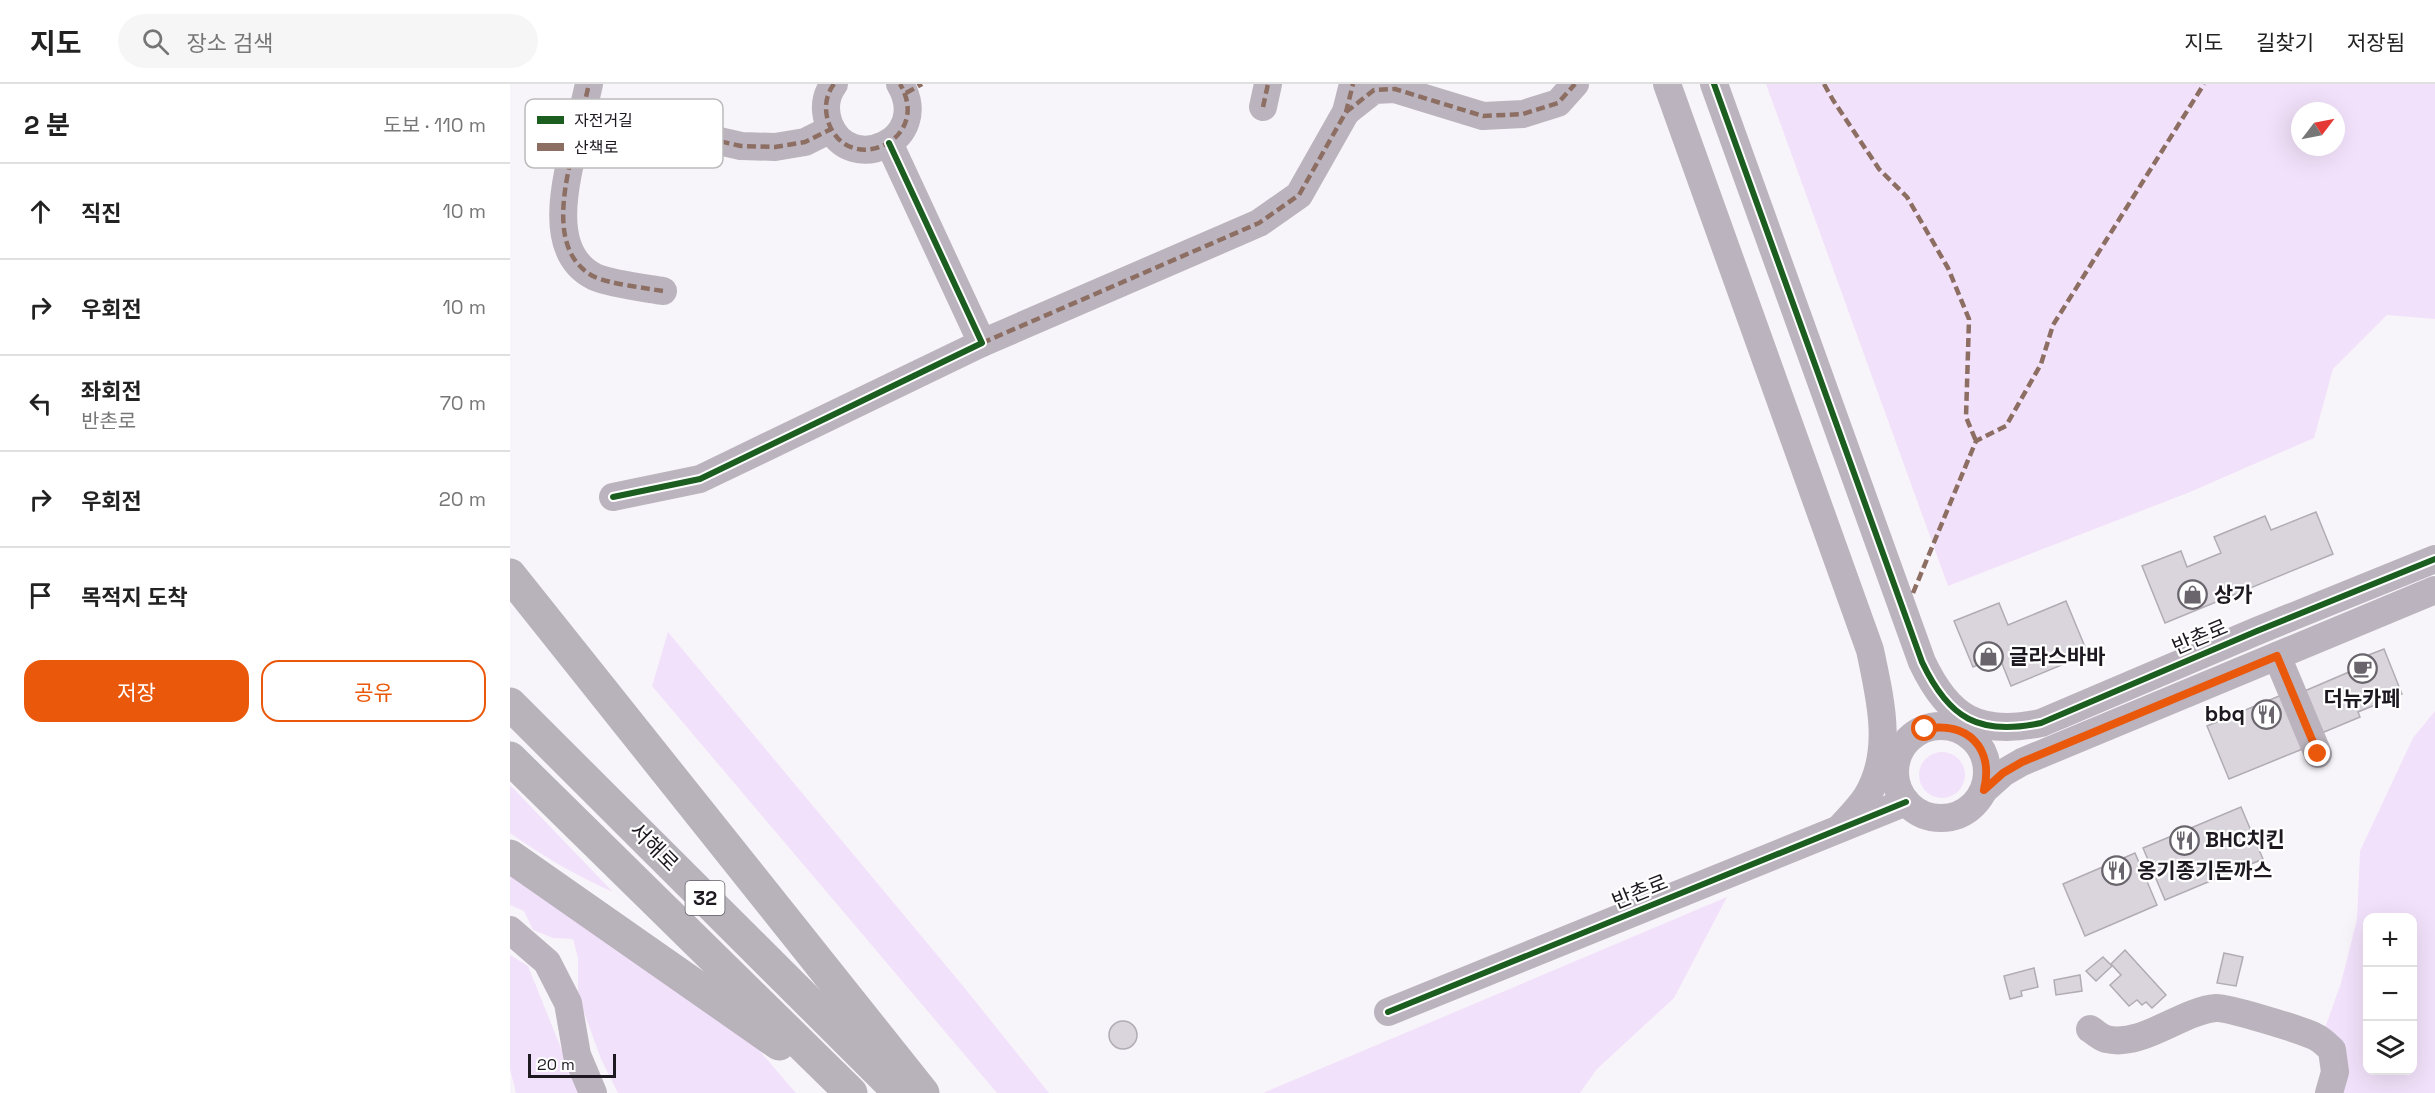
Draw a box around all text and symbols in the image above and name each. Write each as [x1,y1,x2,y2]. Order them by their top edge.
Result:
search box [118,14,538,68]
text: 지도 [30,25,82,61]
icon: search [139,25,172,58]
text: 장소 검색 [187,29,273,57]
text: 지도 [2184,29,2223,56]
text: 길찾기 [2256,29,2314,56]
text: 저장됨 [2347,29,2405,56]
legend [525,99,723,168]
north arrow [2291,102,2345,156]
text: 2 분 [24,108,70,142]
text: 자전거길 [574,110,633,131]
text: 도보 · 110 m [383,112,486,138]
text: 산책로 [574,137,618,158]
icon: ahead [24,195,57,228]
text: 10 m [442,198,486,224]
text: 직진 [81,199,121,227]
icon: right [24,291,57,324]
text: 10 m [442,294,486,320]
text: 우회전 [81,295,142,323]
text: 좌회전 [81,377,142,405]
icon: left [24,387,57,420]
text: 70 m [440,390,486,416]
text: 반촌로 [81,408,136,434]
icon: right [24,483,57,516]
text: 20 m [439,486,486,512]
text: 우회전 [81,487,142,515]
icon: arrive [24,579,57,612]
shop icon: 상가 [2177,579,2209,611]
place label: 상가 [2214,581,2253,608]
text: 목적지 도착 [81,583,188,611]
street label: 반촌로 [2168,613,2232,660]
shop icon: 글라스바바 [1972,641,2004,673]
place label: 글라스바바 [2009,643,2106,670]
cafe icon: 더뉴카페 [2346,652,2378,684]
button: 저장 [24,660,249,722]
button: 공유 [261,660,486,722]
place label: 더뉴카페 [2323,685,2401,712]
restaurant icon: bbq [2250,698,2282,730]
place label: bbq [2205,700,2245,727]
route start [1911,715,1937,741]
route end [2304,740,2330,766]
street label: 서해로 [624,817,684,877]
restaurant icon: BHC치킨 [2168,824,2200,856]
place label: BHC치킨 [2205,826,2285,853]
restaurant icon: 옹기종기돈까스 [2100,855,2132,887]
place label: 옹기종기돈까스 [2137,857,2272,884]
street label: 반촌로 [1608,868,1672,915]
road number: 32 [686,881,724,915]
map controls [2363,913,2417,1075]
button: + [2363,913,2417,967]
button: − [2363,967,2417,1021]
button: layers [2363,1021,2417,1075]
scale bar [528,1051,616,1078]
text: 20 m [537,1054,575,1075]

